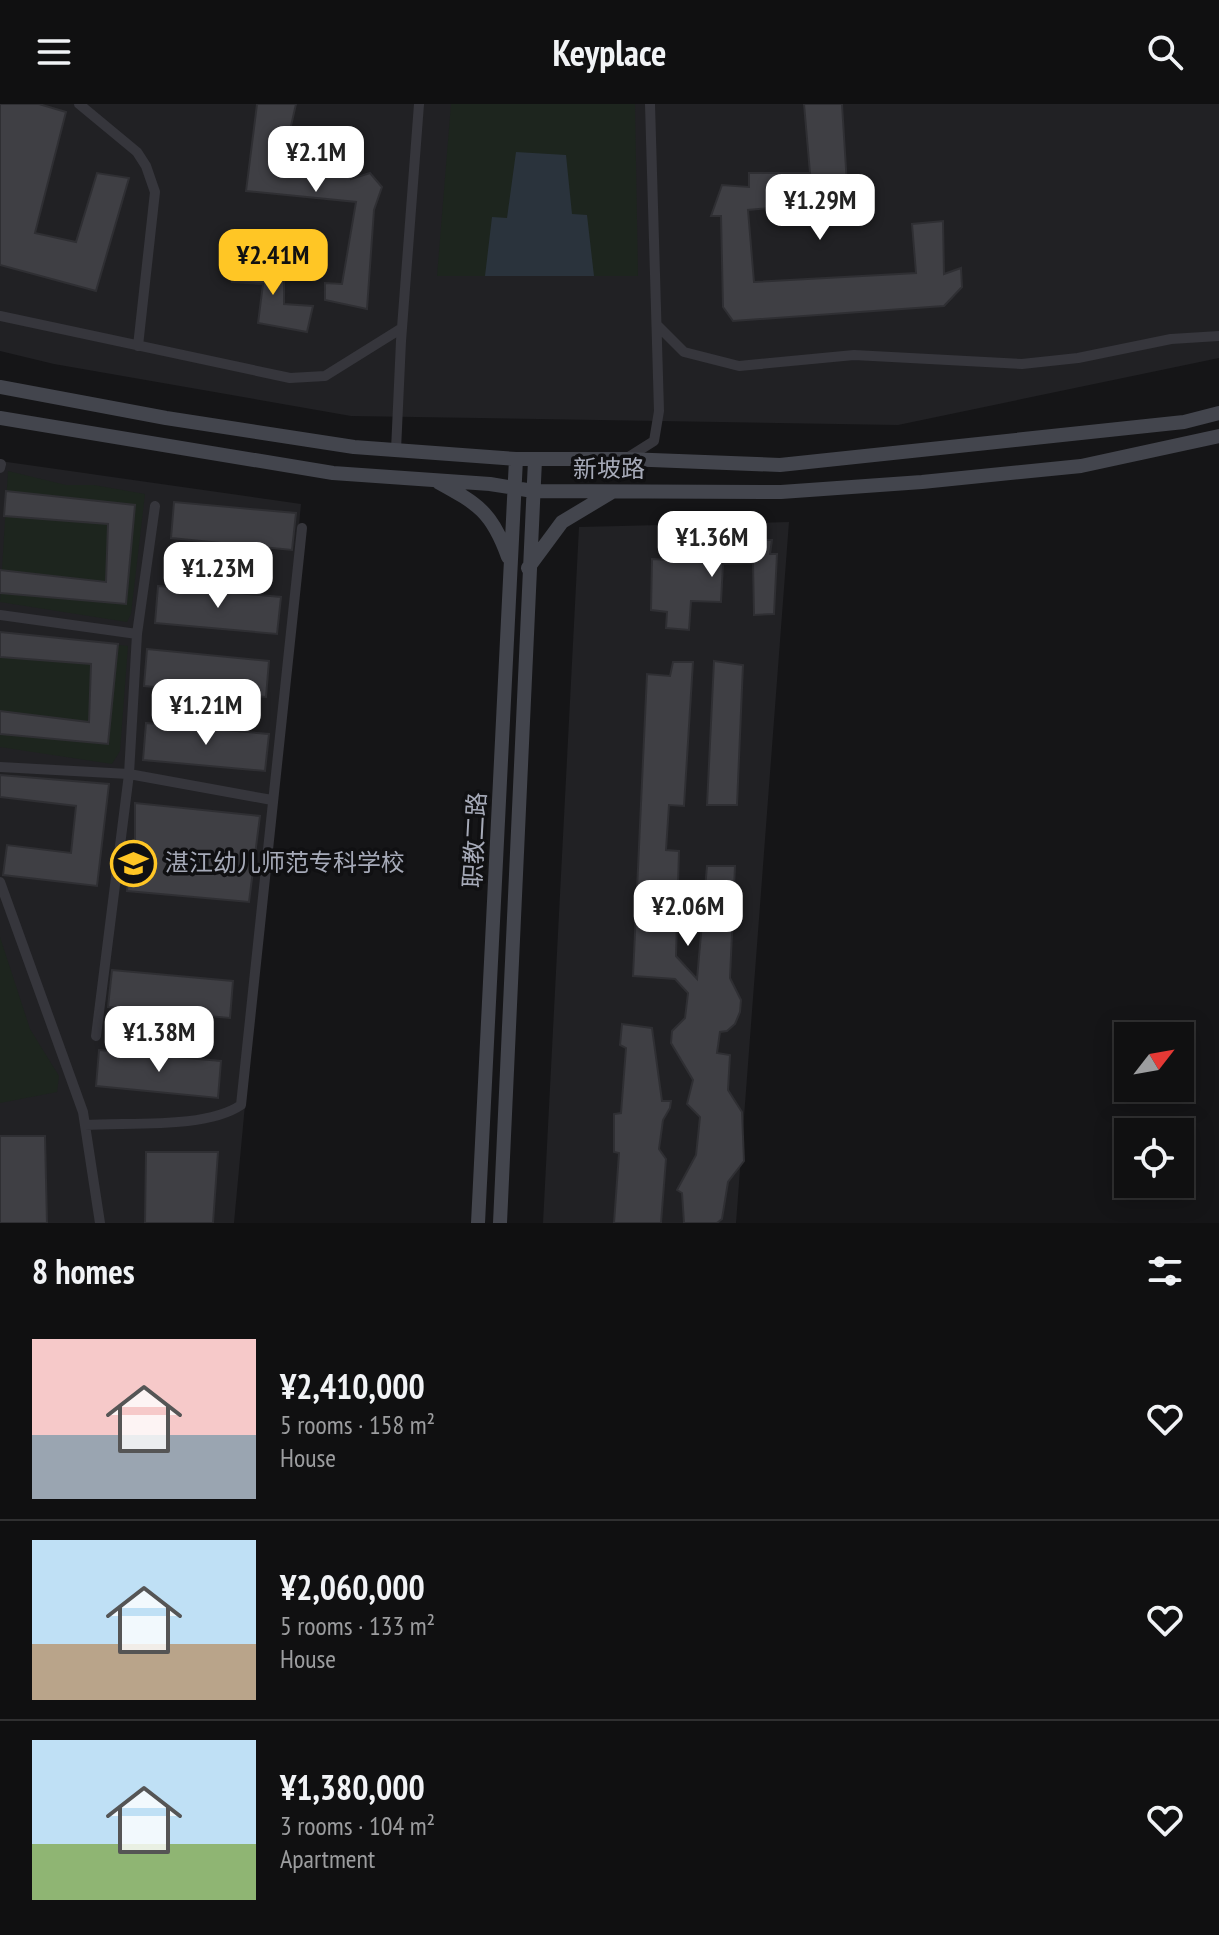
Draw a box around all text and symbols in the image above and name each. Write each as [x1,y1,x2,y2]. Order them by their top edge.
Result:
text: Keyplace [553,29,666,76]
icon: menu [32,30,76,74]
icon: search [1143,30,1187,74]
pin: ¥2.1M [260,126,372,194]
text: ¥2.1M [286,135,346,168]
pin: ¥1.29M [755,174,885,242]
text: ¥1.29M [784,183,856,216]
pin: ¥2.41M [208,229,338,297]
text: ¥2.41M [237,238,309,271]
street label: 新坡路 [573,453,645,484]
pin: ¥1.36M [647,511,777,579]
text: ¥1.36M [676,520,748,553]
pin: ¥1.23M [153,542,283,610]
text: ¥1.23M [182,551,254,584]
pin: ¥1.21M [141,679,271,747]
text: ¥1.21M [170,688,242,721]
street label: 职教二路 [457,791,492,889]
school or university icon: 湛江幼儿师范专科学校 [110,839,158,887]
place label: 湛江幼儿师范专科学校 [165,847,405,878]
pin: ¥2.06M [623,880,753,948]
text: ¥2.06M [652,889,724,922]
pin: ¥1.38M [94,1006,224,1074]
text: ¥1.38M [123,1015,195,1048]
north arrow [1114,1022,1194,1102]
map controls [1114,1022,1194,1198]
button: locate [1114,1118,1194,1198]
text: 8 homes [32,1249,135,1293]
icon: filters [1143,1249,1187,1293]
text: ¥2,410,000 [280,1364,425,1408]
icon: home [96,1371,192,1467]
icon: heart [1143,1397,1187,1441]
text: 5 rooms · 158 m² [280,1408,435,1441]
text: House [280,1441,336,1474]
text: ¥2,060,000 [280,1565,425,1609]
icon: home [96,1572,192,1668]
icon: heart [1143,1598,1187,1642]
text: 5 rooms · 133 m² [280,1609,435,1642]
text: House [280,1642,336,1675]
text: ¥1,380,000 [280,1765,425,1809]
icon: home [96,1772,192,1868]
icon: heart [1143,1798,1187,1842]
text: 3 rooms · 104 m² [280,1809,435,1842]
text: Apartment [280,1842,375,1875]

